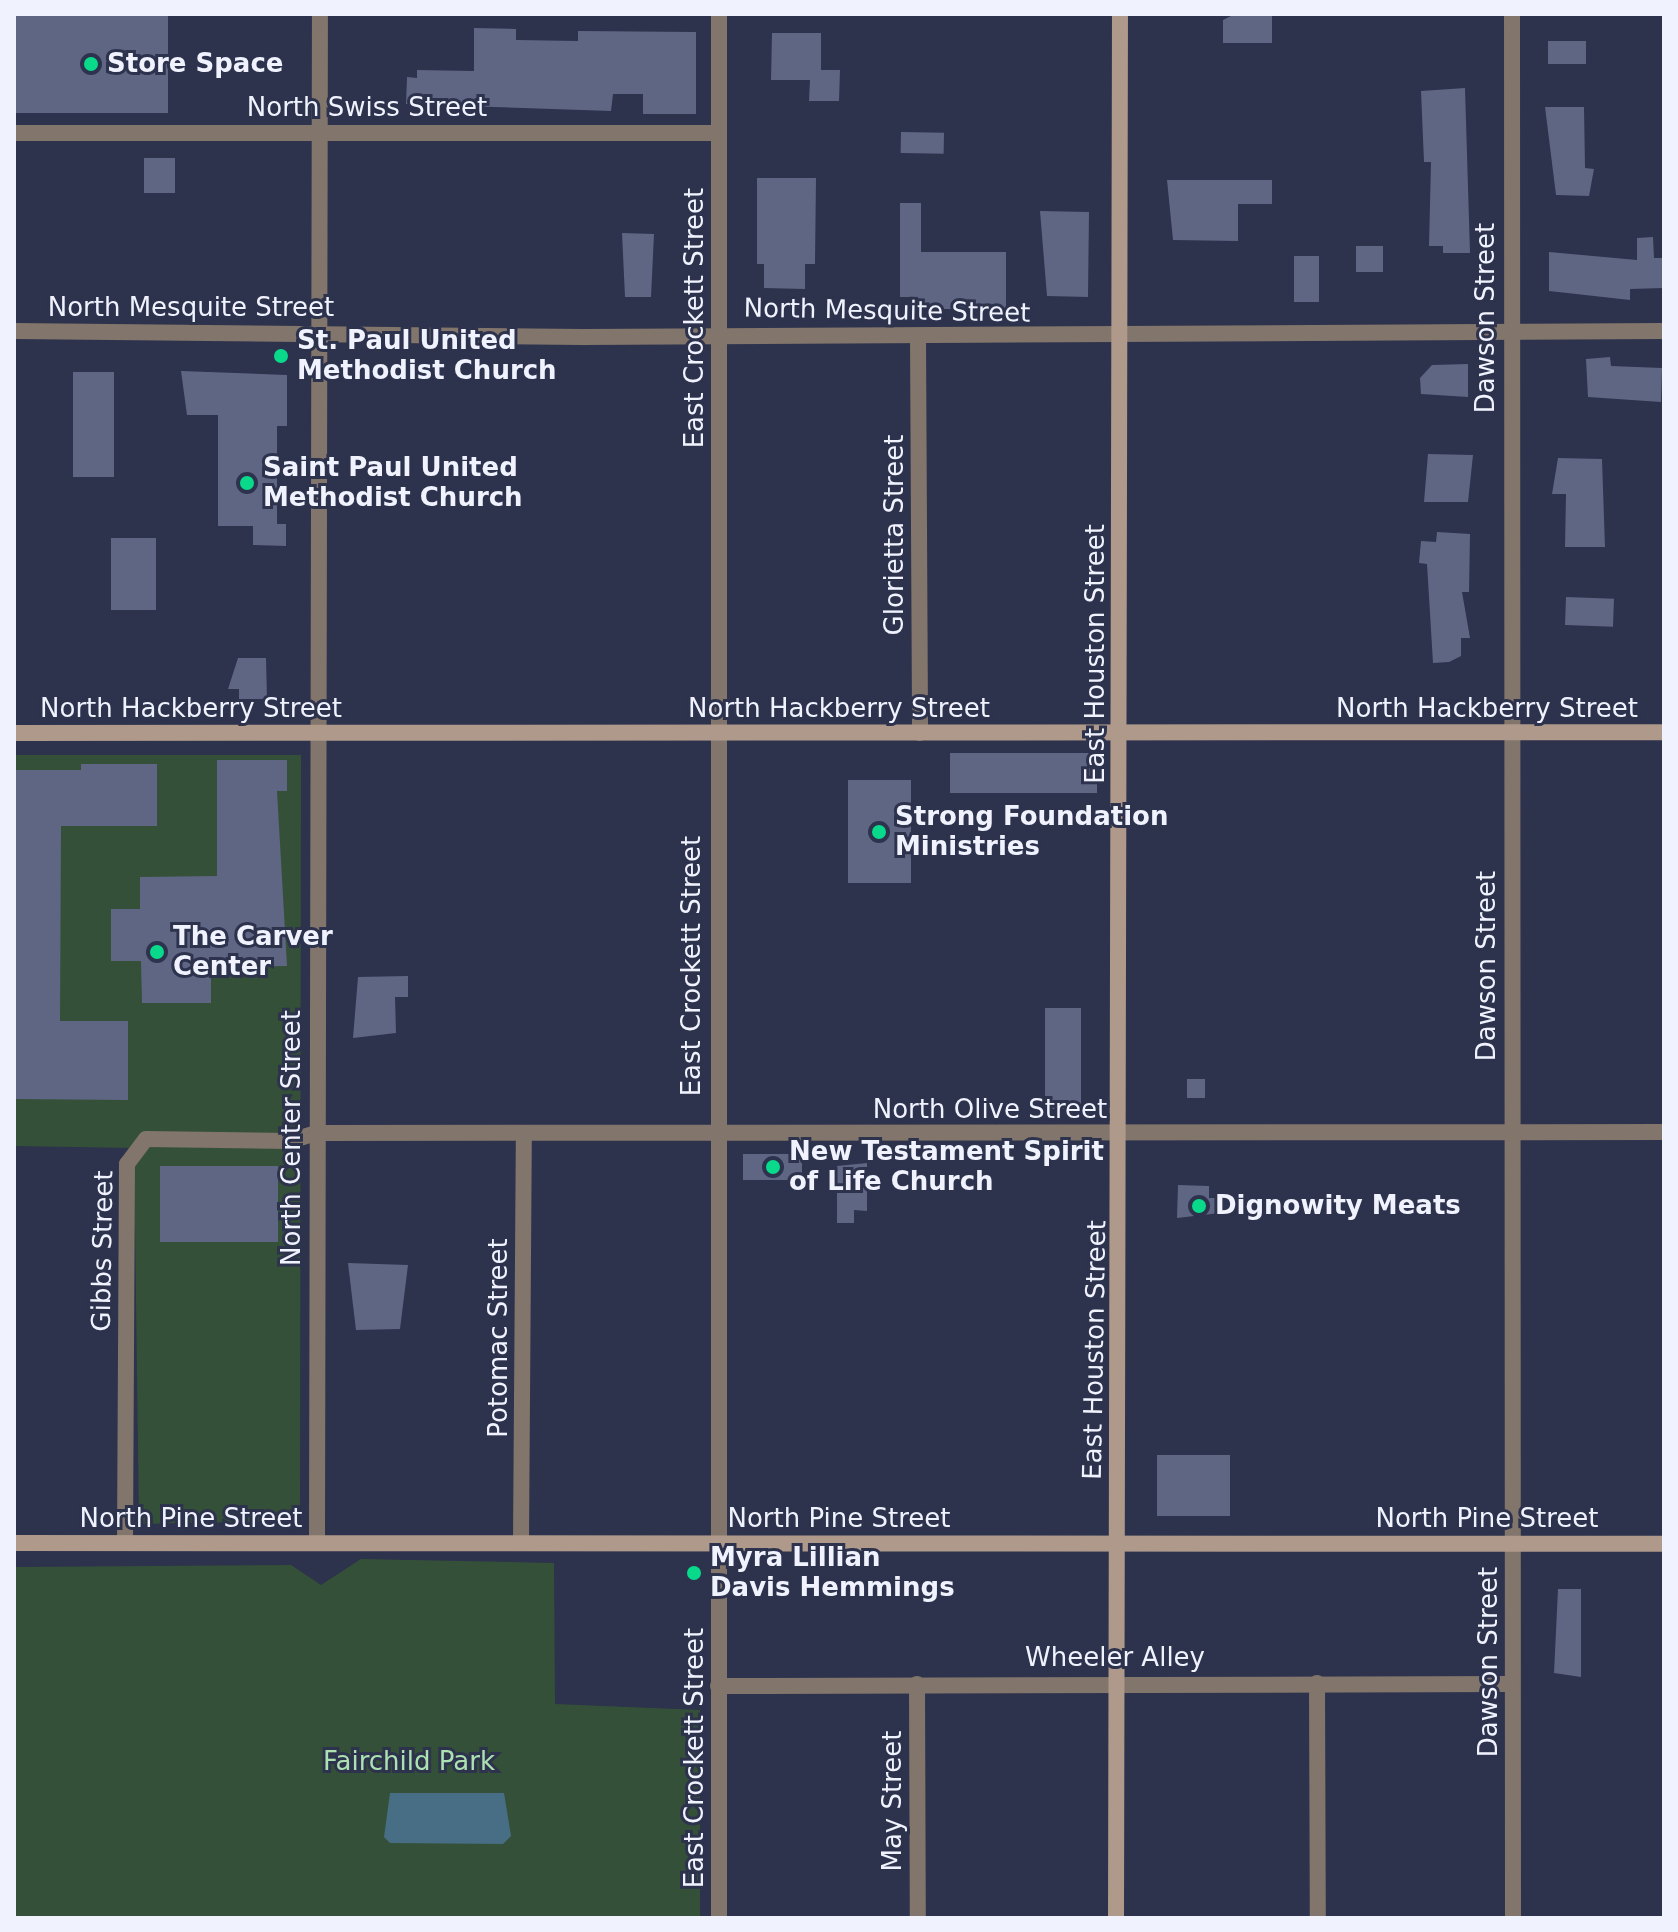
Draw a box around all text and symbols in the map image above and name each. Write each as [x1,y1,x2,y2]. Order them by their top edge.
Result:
place label: Store Space [107,48,283,80]
marker: Store Space [82,55,100,73]
street label: North Swiss Street [247,92,487,124]
street label: East Crockett Street [679,188,711,448]
street label: Dawson Street [1470,223,1502,413]
street label: North Mesquite Street [48,292,334,324]
street label: North Mesquite Street [743,293,1031,329]
place label: St. Paul United Methodist Church [297,325,557,386]
marker: St. Paul United Methodist Church [272,347,290,365]
street label: Glorietta Street [879,435,911,635]
place label: Saint Paul United Methodist Church [263,452,523,514]
marker: Saint Paul United Methodist Church [238,474,256,492]
street label: East Houston Street [1080,524,1112,784]
street label: North Hackberry Street [40,693,342,725]
street label: North Hackberry Street [688,693,990,725]
street label: North Hackberry Street [1336,693,1638,725]
place label: Strong Foundation Ministries [895,801,1168,862]
marker: Strong Foundation Ministries [870,823,888,841]
street label: East Crockett Street [676,836,708,1096]
street label: Dawson Street [1471,871,1503,1061]
place label: The Carver Center [173,921,333,982]
marker: The Carver Center [148,943,166,961]
street label: North Center Street [276,1010,308,1266]
street label: North Olive Street [873,1094,1107,1126]
place label: New Testament Spirit of Life Church [789,1136,1104,1198]
marker: New Testament Spirit of Life Church [764,1158,782,1176]
street label: Gibbs Street [86,1170,120,1332]
place label: Dignowity Meats [1215,1190,1461,1222]
marker: Dignowity Meats [1190,1197,1208,1215]
street label: East Houston Street [1077,1220,1113,1480]
street label: Potomac Street [483,1238,515,1438]
street label: North Pine Street [79,1503,303,1535]
street label: North Pine Street [727,1503,951,1535]
street label: North Pine Street [1375,1503,1599,1535]
place label: Myra Lillian Davis Hemmings [710,1542,955,1604]
marker: Myra Lillian Davis Hemmings [685,1564,703,1582]
street label: Dawson Street [1473,1567,1505,1757]
street label: East Crockett Street [679,1628,711,1888]
street label: Wheeler Alley [1025,1642,1205,1674]
street label: May Street [877,1730,909,1872]
park label: Fairchild Park [323,1746,495,1778]

